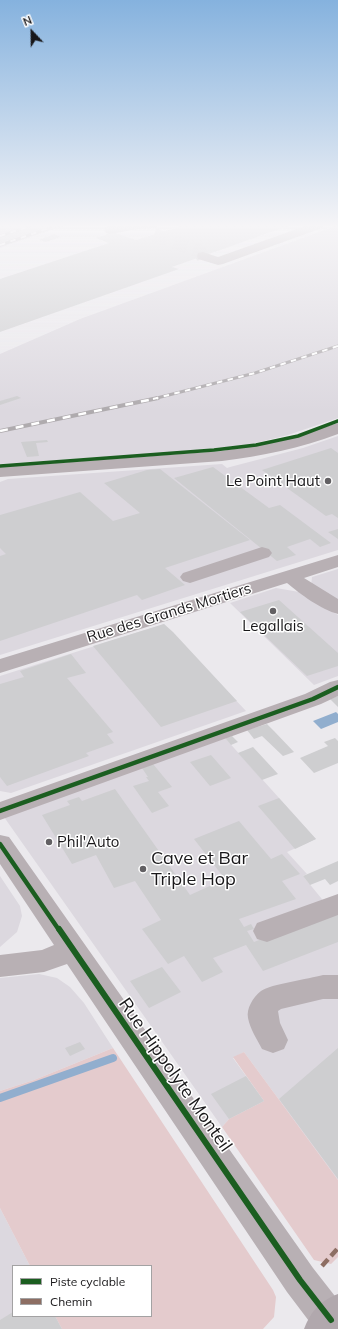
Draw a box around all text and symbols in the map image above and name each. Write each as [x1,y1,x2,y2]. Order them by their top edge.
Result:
north arrow [12,12,52,52]
text: N [21,13,34,29]
place label: Le Point Haut [226,472,320,490]
marker: Le Point Haut [323,476,333,486]
street label: Rue des Grands Mortiers [85,579,253,647]
marker: Legallais [268,606,278,616]
place label: Legallais [242,617,304,635]
place label: Phil'Auto [57,833,119,851]
marker: Phil'Auto [44,837,54,847]
place label: Cave et Bar Triple Hop [151,848,248,890]
marker: Cave et Bar Triple Hop [138,864,148,874]
street label: Rue Hippolyte Monteil [114,994,236,1156]
legend [12,1265,152,1317]
text: Piste cyclable [50,1274,125,1289]
text: Chemin [50,1294,92,1309]

